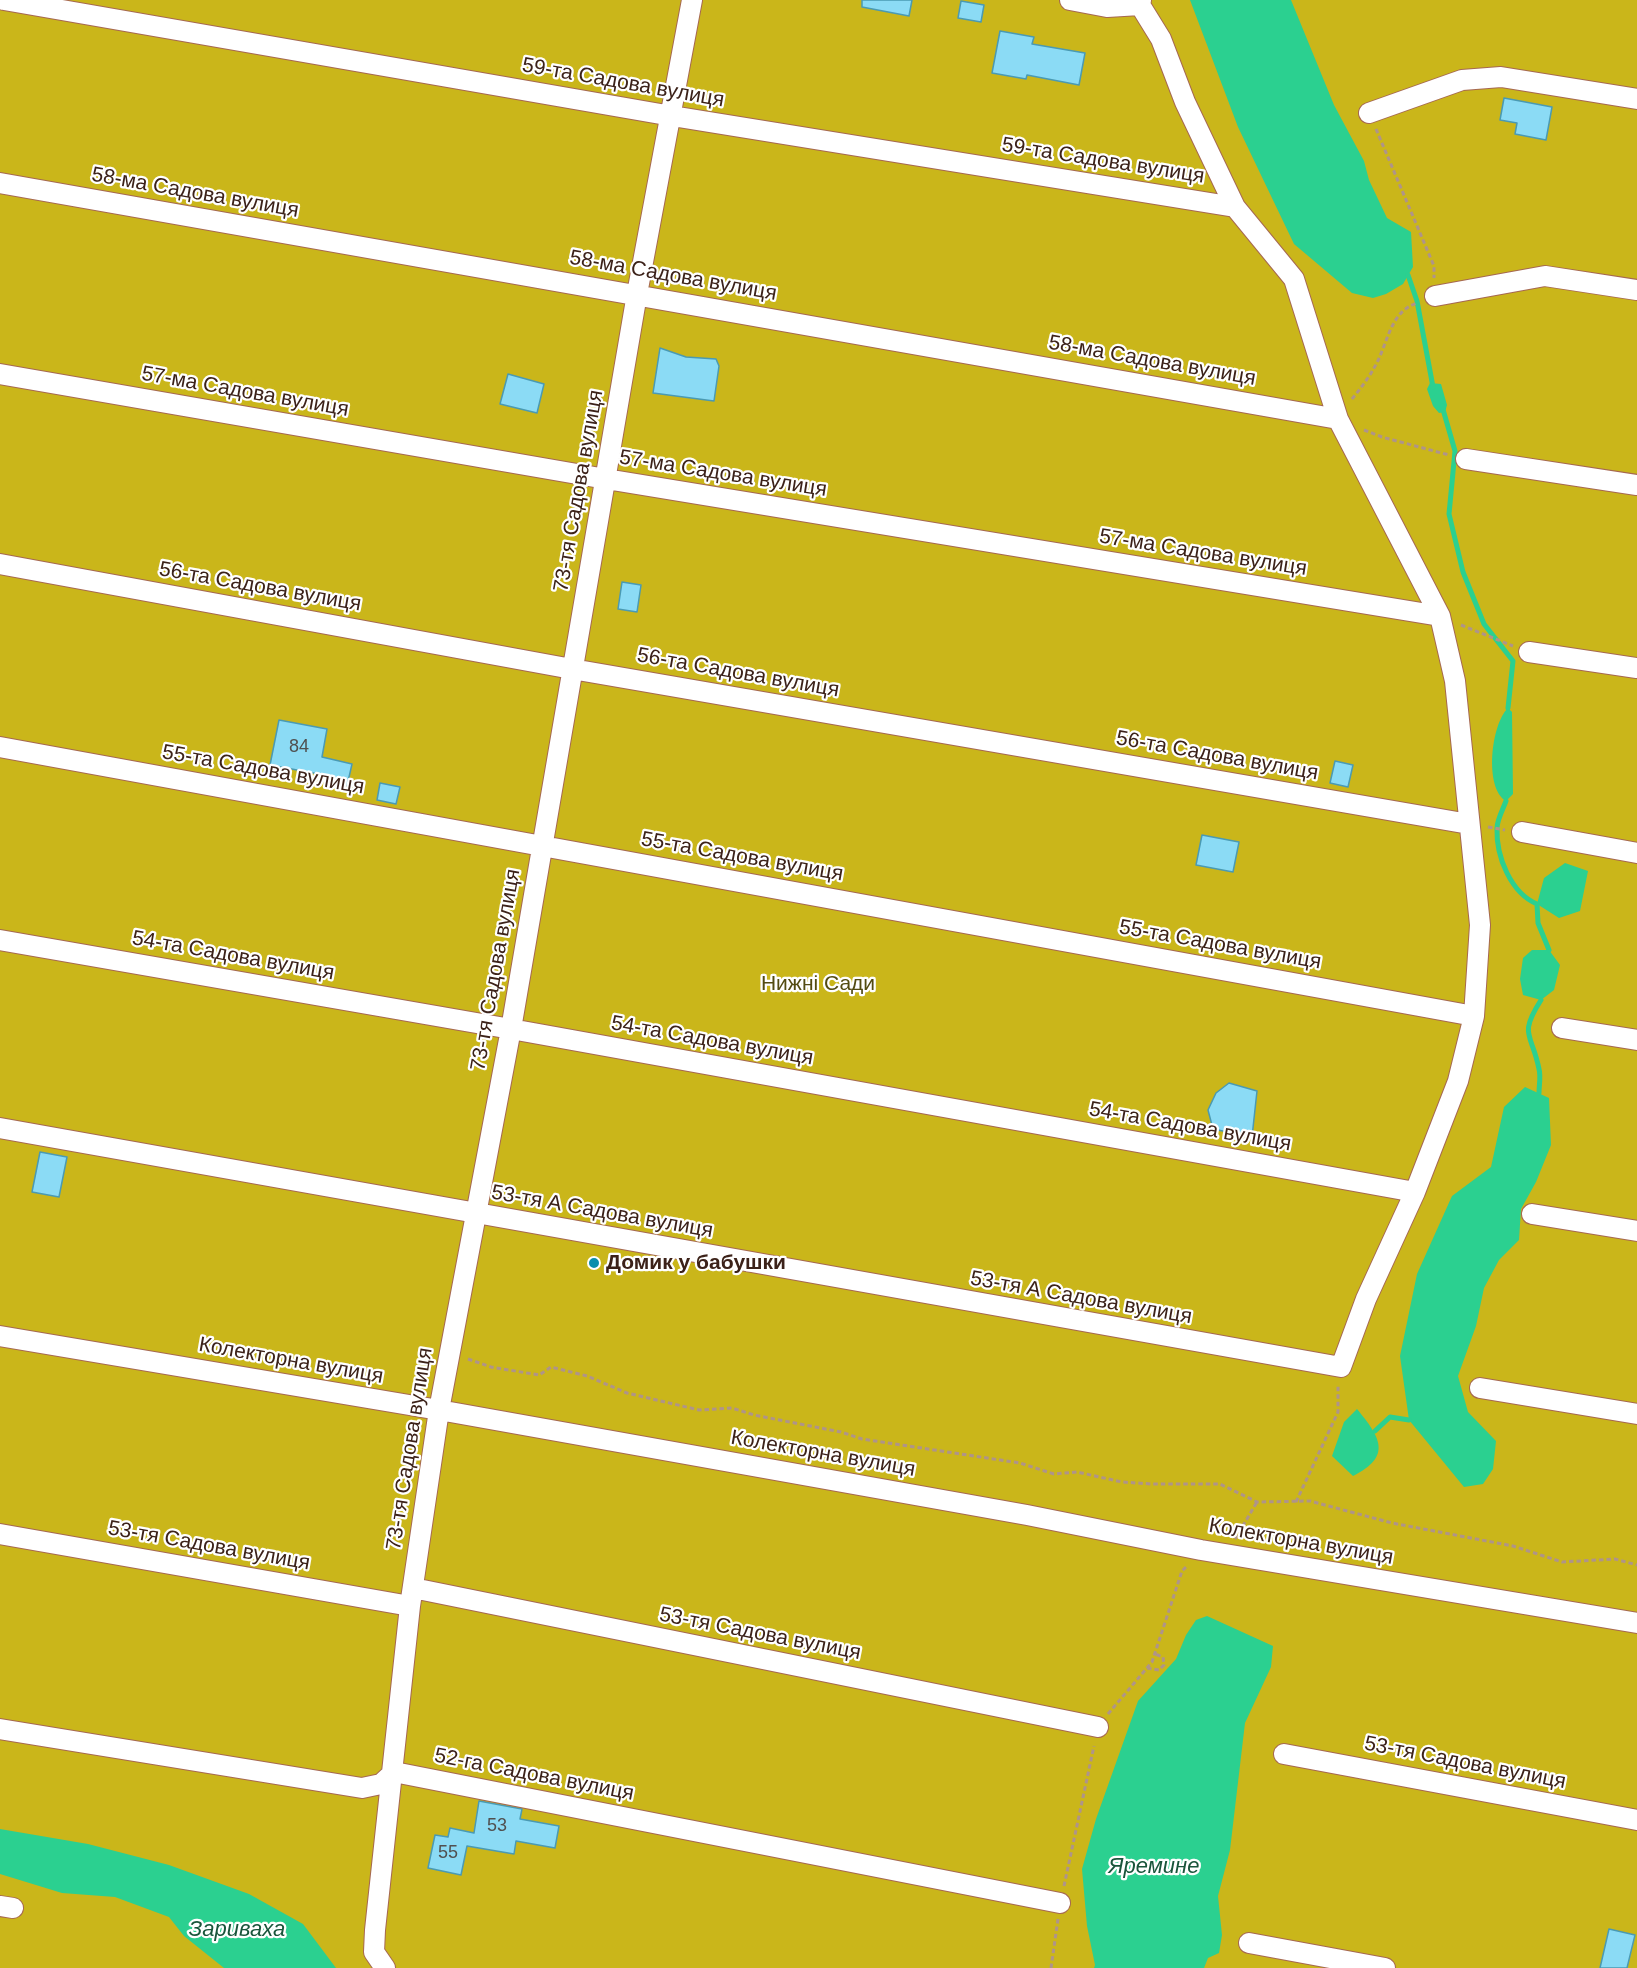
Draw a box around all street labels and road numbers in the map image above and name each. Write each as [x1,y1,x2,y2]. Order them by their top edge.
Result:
street label: 59-та Садова вулиця [520,53,726,113]
street label: 59-та Садова вулиця [1000,133,1206,189]
street label: 58-ма Садова вулиця [89,162,301,224]
street label: 58-ма Садова вулиця [567,245,779,307]
street label: 58-ма Садова вулиця [1046,330,1258,392]
street label: 57-ма Садова вулиця [139,361,351,423]
street label: 73-тя Садова вулиця [549,388,609,594]
street label: 57-ма Садова вулиця [617,445,829,503]
street label: 57-ма Садова вулиця [1097,524,1309,582]
street label: 56-та Садова вулиця [157,557,363,617]
street label: 56-та Садова вулиця [635,643,841,703]
street label: 56-та Садова вулиця [1114,726,1320,786]
street label: 55-та Садова вулиця [160,740,366,800]
street label: 55-та Садова вулиця [639,827,845,887]
street label: 73-тя Садова вулиця [466,867,526,1073]
street label: 55-та Садова вулиця [1117,915,1323,975]
street label: 54-та Садова вулиця [130,926,336,986]
street label: 54-та Садова вулиця [609,1011,815,1071]
street label: 54-та Садова вулиця [1087,1097,1293,1157]
street label: 53-тя А Садова вулиця [489,1180,715,1244]
street label: 53-тя А Садова вулиця [968,1266,1194,1330]
street label: Колекторна вулиця [197,1332,385,1390]
street label: 73-тя Садова вулиця [382,1346,438,1552]
street label: Колекторна вулиця [729,1425,917,1483]
street label: Колекторна вулиця [1207,1513,1395,1571]
street label: 53-тя Садова вулиця [106,1516,312,1576]
street label: 53-тя Садова вулиця [657,1602,863,1666]
street label: 53-тя Садова вулиця [1362,1731,1568,1795]
street label: 52-га Садова вулиця [432,1743,636,1807]

